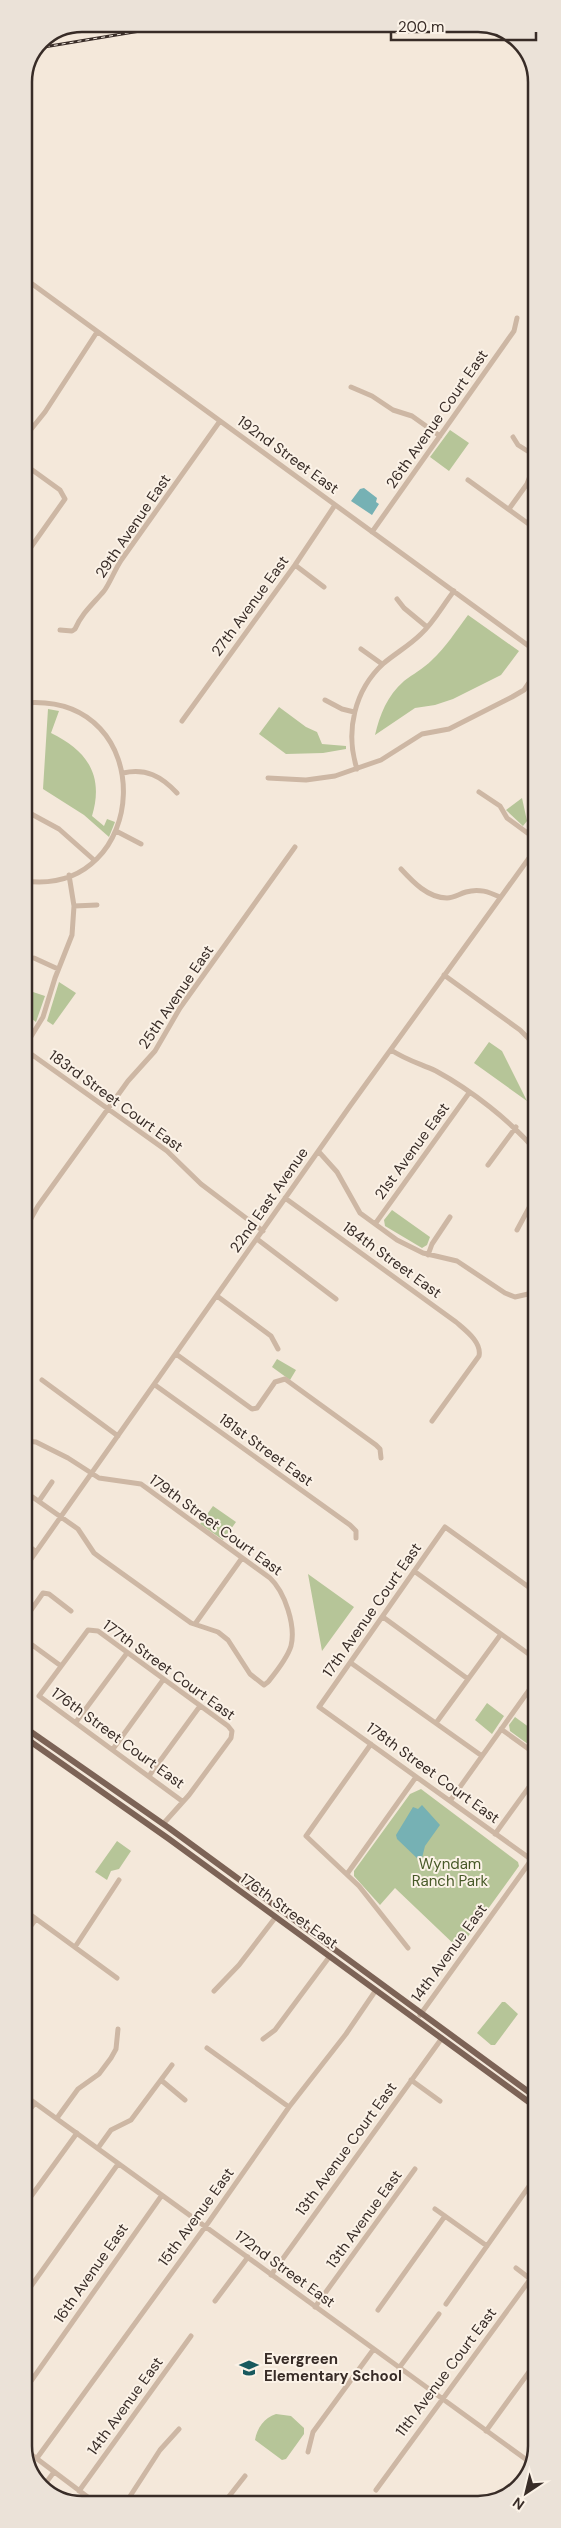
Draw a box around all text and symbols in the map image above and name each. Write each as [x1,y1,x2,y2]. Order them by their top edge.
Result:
scale bar [391,10,536,42]
text: 200 m [398,17,444,37]
street label: 26th Avenue Court East [382,346,493,492]
street label: 192nd Street East [233,411,343,499]
street label: 29th Avenue East [91,470,175,582]
street label: 27th Avenue East [207,552,293,660]
street label: 25th Avenue East [134,941,218,1053]
street label: 183rd Street Court East [45,1046,187,1157]
street label: 21st Avenue East [370,1098,454,1203]
street label: 22nd East Avenue [225,1143,313,1257]
street label: 184th Street East [339,1217,446,1303]
street label: 181st Street East [215,1409,317,1491]
street label: 179th Street Court East [145,1470,287,1580]
street label: 17th Avenue Court East [318,1539,426,1681]
street label: 177th Street Court East [99,1615,239,1725]
street label: 176th Street Court East [47,1683,189,1793]
street label: 178th Street Court East [362,1718,504,1828]
park label: Wyndam Ranch Park [412,1854,489,1891]
street label: 176th Street East [236,1869,342,1953]
street label: 14th Avenue East [407,1900,492,2006]
street label: 13th Avenue Court East [291,2078,401,2220]
street label: 15th Avenue East [154,2164,239,2270]
street label: 13th Avenue East [322,2166,406,2272]
street label: 16th Avenue East [49,2219,133,2327]
street label: 172nd Street East [231,2226,339,2312]
street label: 11th Avenue Court East [391,2304,501,2440]
place label: Evergreen Elementary School [264,2349,402,2386]
street label: 14th Avenue East [83,2353,168,2459]
school or university icon: Evergreen Elementary School [238,2357,260,2379]
north arrow [501,2468,551,2518]
text: N [509,2493,528,2514]

